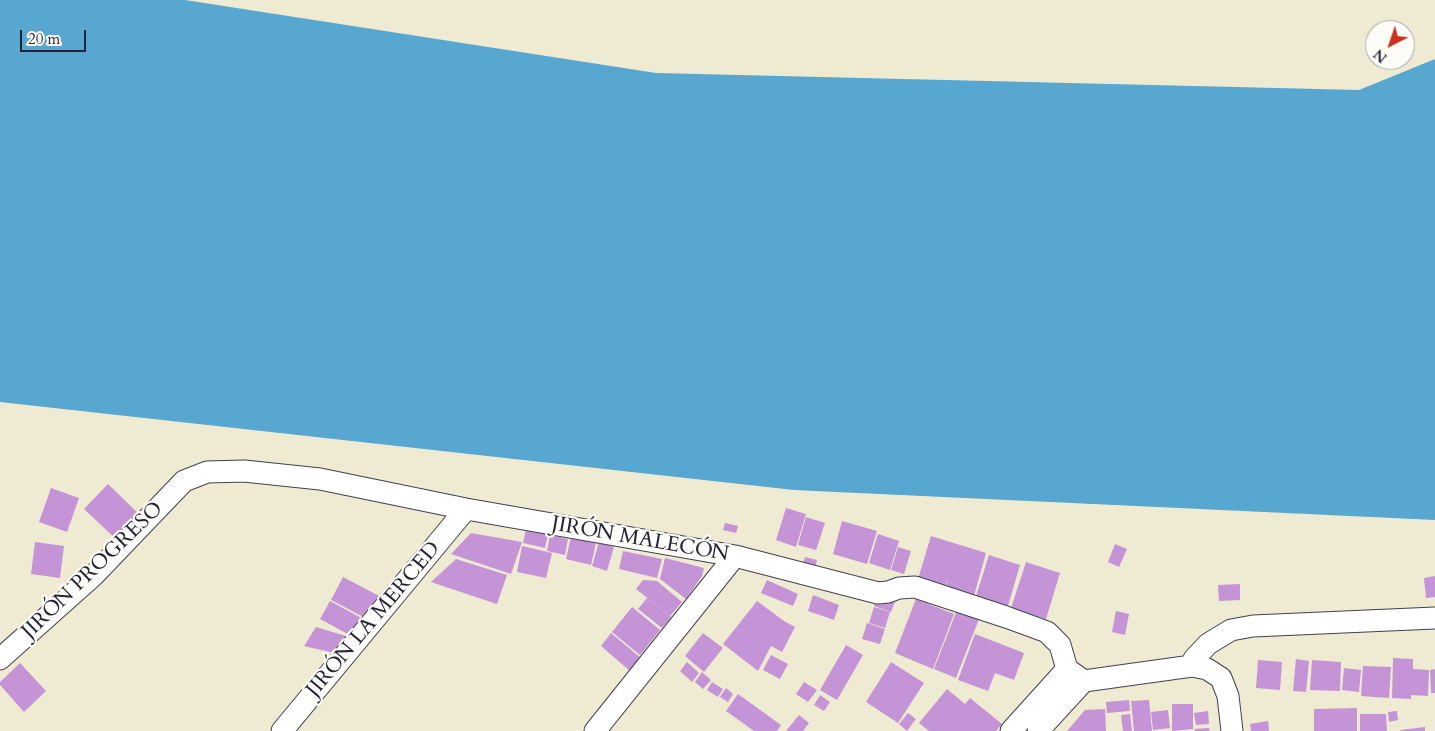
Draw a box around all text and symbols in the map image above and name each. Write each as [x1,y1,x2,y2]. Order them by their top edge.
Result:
scale bar [22,20,89,52]
north arrow [1365,20,1415,70]
text: 20 m [28,29,60,49]
text: N [1370,45,1391,67]
street label: JIRÓN PROGRESO [17,497,169,645]
street label: JIRÓN MALECÓN [549,512,731,568]
street label: JIRÓN LA MERCED [302,537,446,703]

